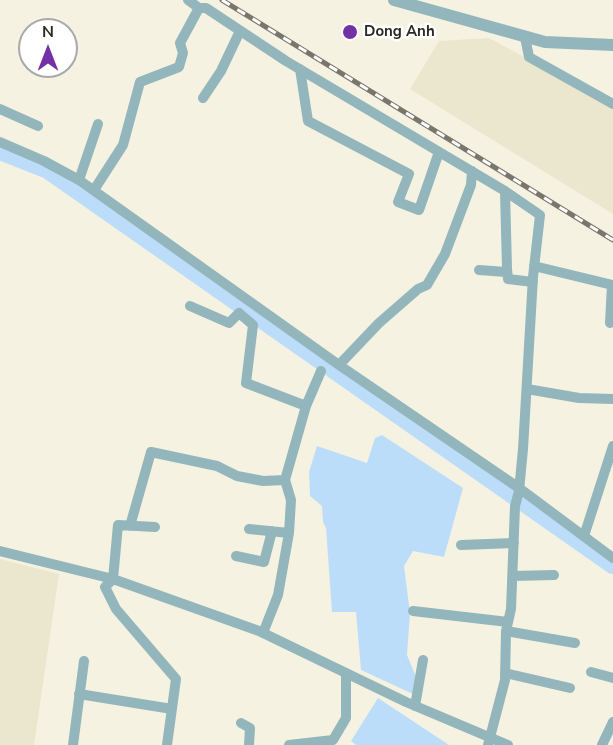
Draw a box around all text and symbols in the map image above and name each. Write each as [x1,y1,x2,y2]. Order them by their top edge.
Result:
north arrow [18,18,78,78]
text: N [42,21,54,43]
marker: Dong Anh [341,23,359,41]
place label: Dong Anh [364,23,435,41]

